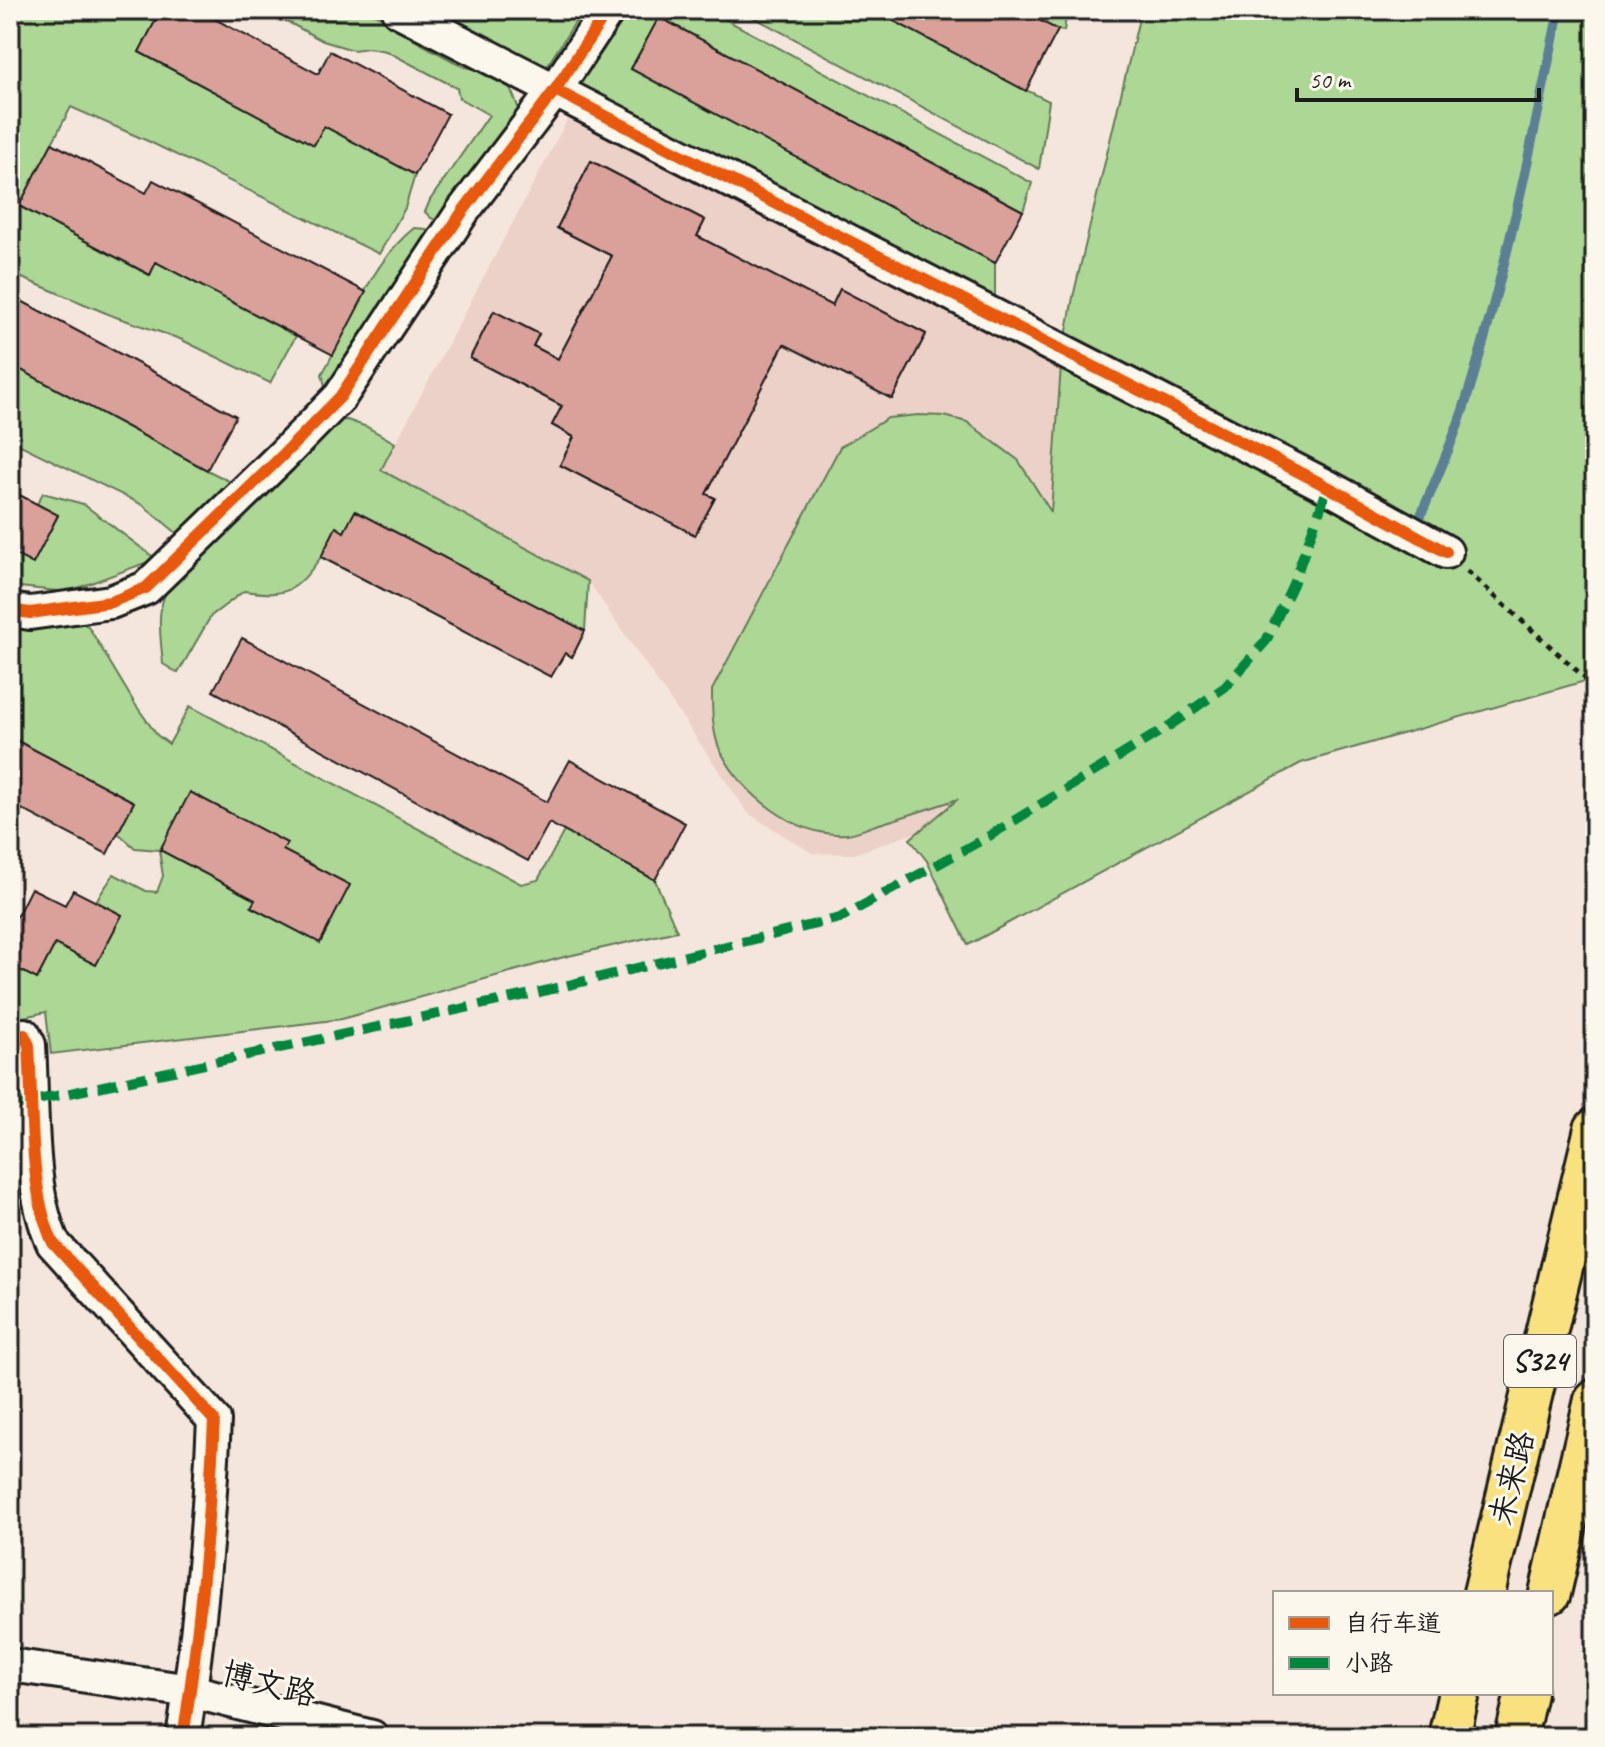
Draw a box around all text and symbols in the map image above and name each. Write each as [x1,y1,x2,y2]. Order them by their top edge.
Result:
scale bar [1297,52,1539,102]
text: 50 m [1309,65,1352,95]
road number: S324 [1504,1335,1576,1387]
street label: 未来路 [1480,1426,1544,1530]
legend [1273,1591,1553,1695]
text: 自行车道 [1345,1608,1441,1638]
text: 小路 [1345,1648,1393,1678]
street label: 博文路 [217,1652,321,1716]

